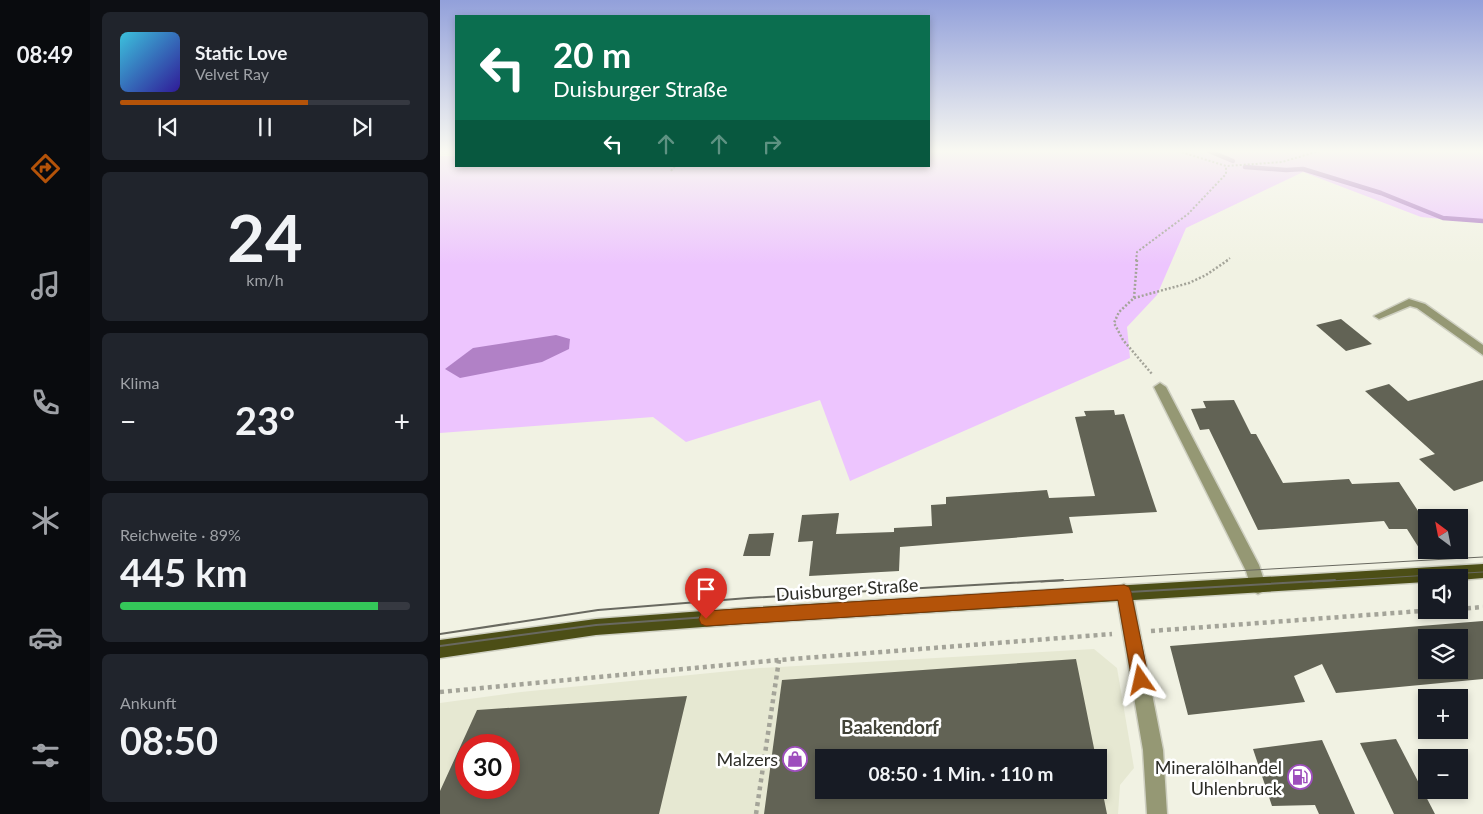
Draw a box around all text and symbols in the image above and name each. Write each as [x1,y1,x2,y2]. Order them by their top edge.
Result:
text: 20 m [553,33,631,75]
icon: left [470,35,535,100]
text: 08:49 [17,41,73,68]
text: Static Love [195,41,287,64]
text: Velvet Ray [195,64,269,83]
text: Duisburger Straße [553,75,728,102]
icon: previous [154,113,182,141]
icon: pause [251,113,279,141]
icon: next [348,113,376,141]
icon: left [599,130,627,158]
icon: ahead [652,130,680,158]
icon: ahead [705,130,733,158]
icon: right [758,130,786,158]
icon: directions [28,151,63,186]
text: 24 [227,198,303,276]
icon: music [28,268,63,303]
text: km/h [246,270,284,289]
text: Klima [120,373,159,392]
icon: phone [28,385,63,420]
text: 23° [235,397,295,443]
text: − [120,404,136,438]
text: + [394,404,410,438]
icon: climate [28,503,63,538]
north arrow [1418,509,1468,559]
map controls [1418,509,1468,799]
text: Reichweite · 89% [120,525,241,544]
text: 445 km [120,549,248,595]
pin [685,568,727,619]
button: sound [1418,569,1468,619]
street label: Duisburger Straße [775,573,919,605]
icon: arrive [692,575,720,603]
icon: car [28,620,63,655]
button: layers [1418,629,1468,679]
position arrow [1114,653,1166,705]
button: + [1418,689,1468,739]
text: Ankunft [120,693,177,712]
district label: Baakendorf [841,715,939,738]
text: 08:50 [120,717,218,763]
speed limit sign: 30 [455,734,520,799]
icon: filters [28,738,63,773]
shop icon: Malzers [782,746,808,772]
place label: Malzers [717,748,778,770]
button: − [1418,749,1468,799]
place label: Mineralölhandel Uhlenbruck [1155,756,1283,799]
text: 08:50 · 1 Min. · 110 m [869,762,1053,785]
fuel station icon: Mineralölhandel Uhlenbruck [1287,764,1313,790]

